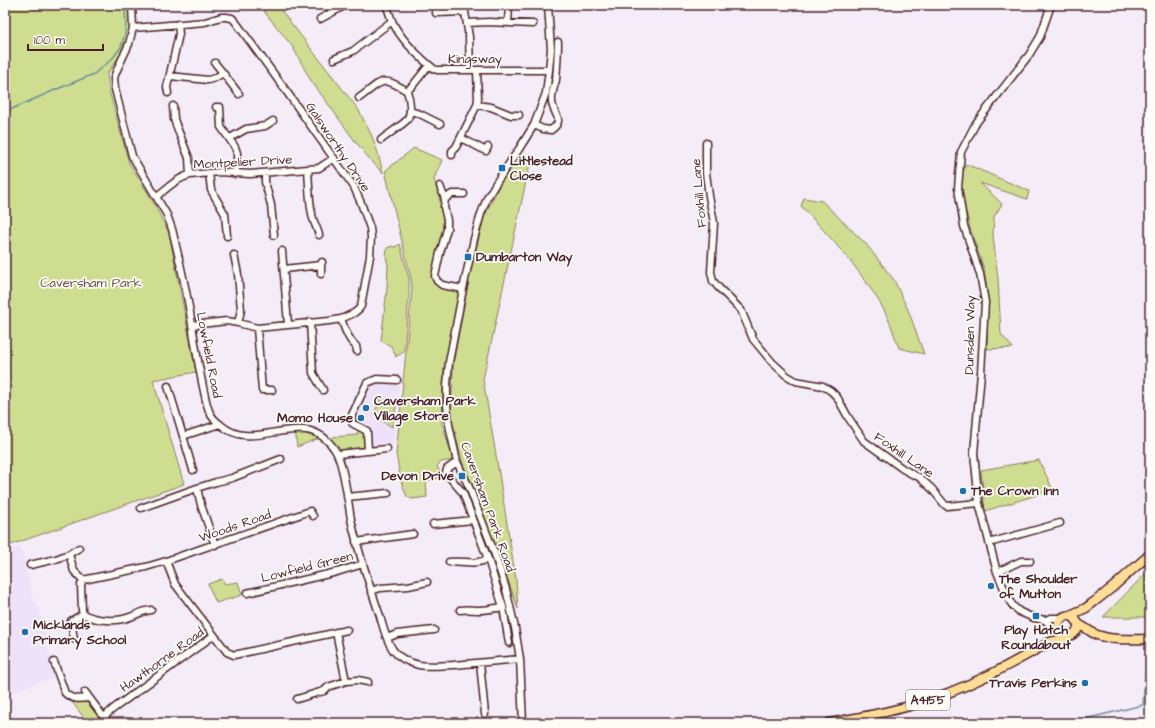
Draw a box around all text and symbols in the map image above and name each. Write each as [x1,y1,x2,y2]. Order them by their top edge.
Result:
scale bar [28,26,103,52]
text: 100 m [34,32,65,49]
street label: Kingsway [448,50,502,69]
street label: Galsworthy Drive [300,99,375,196]
street label: Montpelier Drive [193,150,293,174]
place label: Littlestead Close [510,152,573,185]
street label: Foxhill Lane [687,158,711,228]
marker: Littlestead Close [497,163,507,173]
place label: Dumbarton Way [476,248,573,267]
marker: Dumbarton Way [463,252,473,262]
park label: Caversham Park [40,274,142,292]
street label: Dunsden Way [960,295,981,375]
street label: Lowfield Road [192,310,226,400]
place label: Caversham Park Village Store [373,392,477,427]
marker: Caversham Park Village Store [361,403,371,413]
place label: Momo House [277,409,353,427]
marker: Momo House [356,413,366,423]
street label: Foxhill Lane [870,428,938,482]
street label: Caversham Park Road [456,440,520,575]
place label: Devon Drive [381,467,454,485]
marker: Devon Drive [457,471,467,481]
place label: The Crown Inn [970,482,1059,500]
marker: The Crown Inn [958,486,968,496]
street label: Woods Road [197,505,274,547]
street label: Lowfield Green [259,547,355,587]
place label: The Shoulder of Mutton [998,570,1078,603]
marker: The Shoulder of Mutton [986,581,996,591]
marker: Play Hatch Roundabout [1031,611,1041,621]
place label: Micklands Primary School [33,616,126,650]
place label: Play Hatch Roundabout [1001,621,1071,654]
street label: Hawthorne Road [116,623,208,697]
marker: Micklands Primary School [20,627,30,637]
place label: Travis Perkins [988,674,1077,692]
marker: Travis Perkins [1080,678,1090,688]
road number: A4155 [906,690,950,710]

